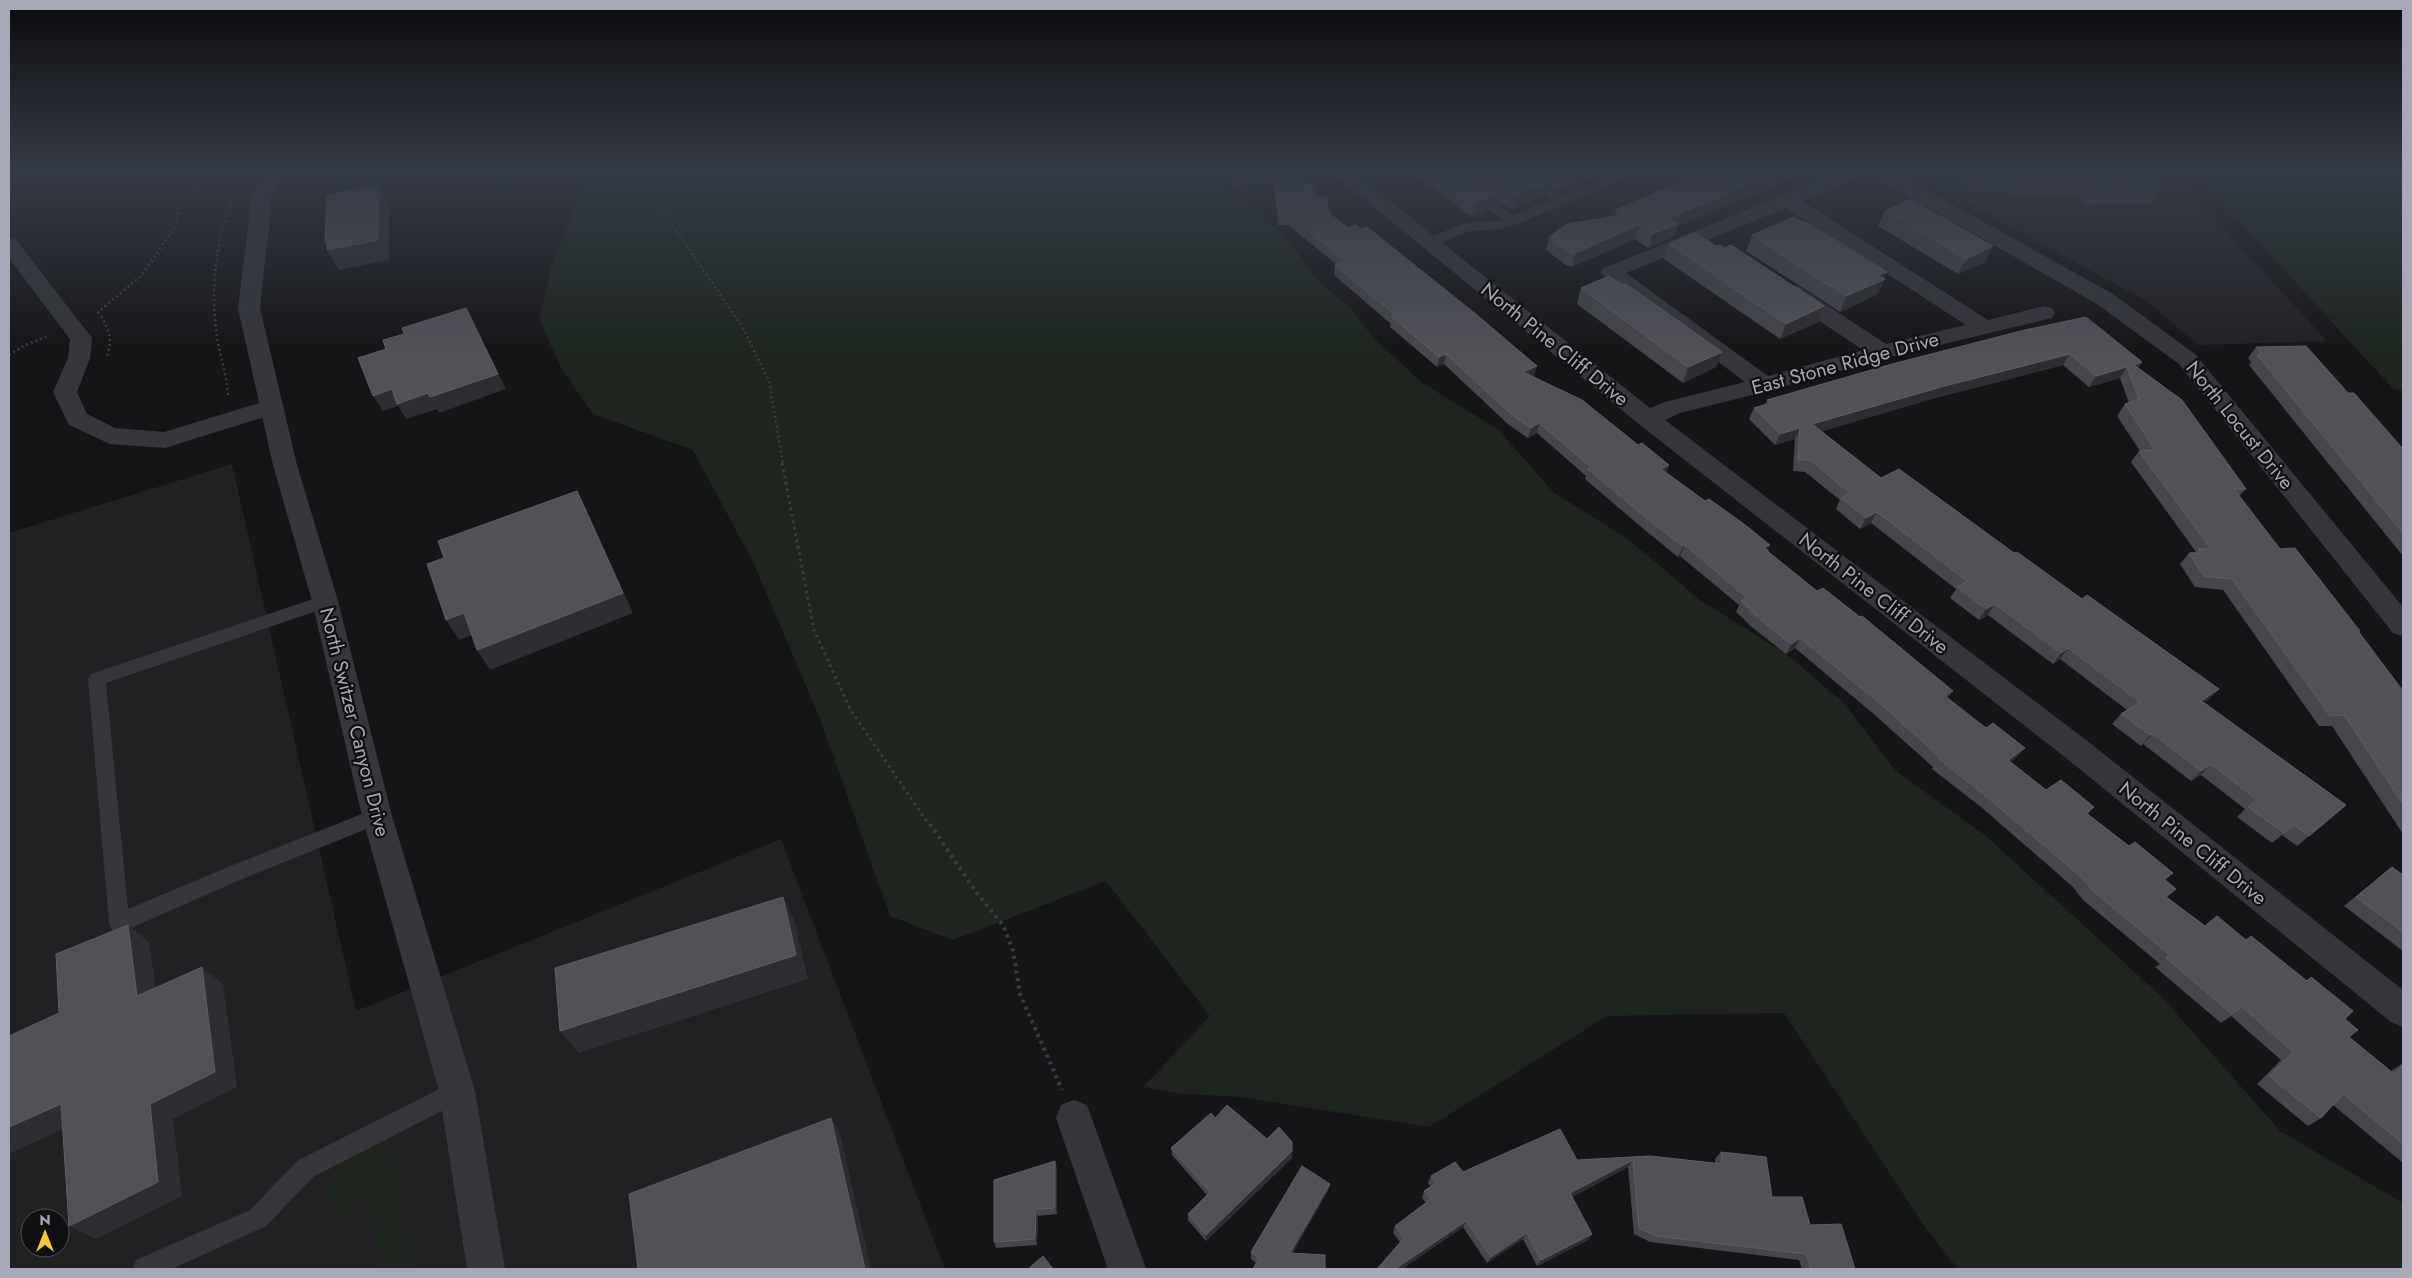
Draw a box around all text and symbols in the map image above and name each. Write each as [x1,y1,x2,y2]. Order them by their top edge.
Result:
street label: North Pine Cliff Drive [1474,276,1635,413]
street label: East Stone Ridge Drive [1748,325,1942,402]
street label: North Locust Drive [2179,355,2301,496]
street label: North Pine Cliff Drive [1793,526,1955,661]
street label: North Switzer Canyon Drive [312,604,397,840]
street label: North Pine Cliff Drive [2112,775,2273,912]
north arrow [20,1208,70,1258]
text: N [39,1210,51,1230]

